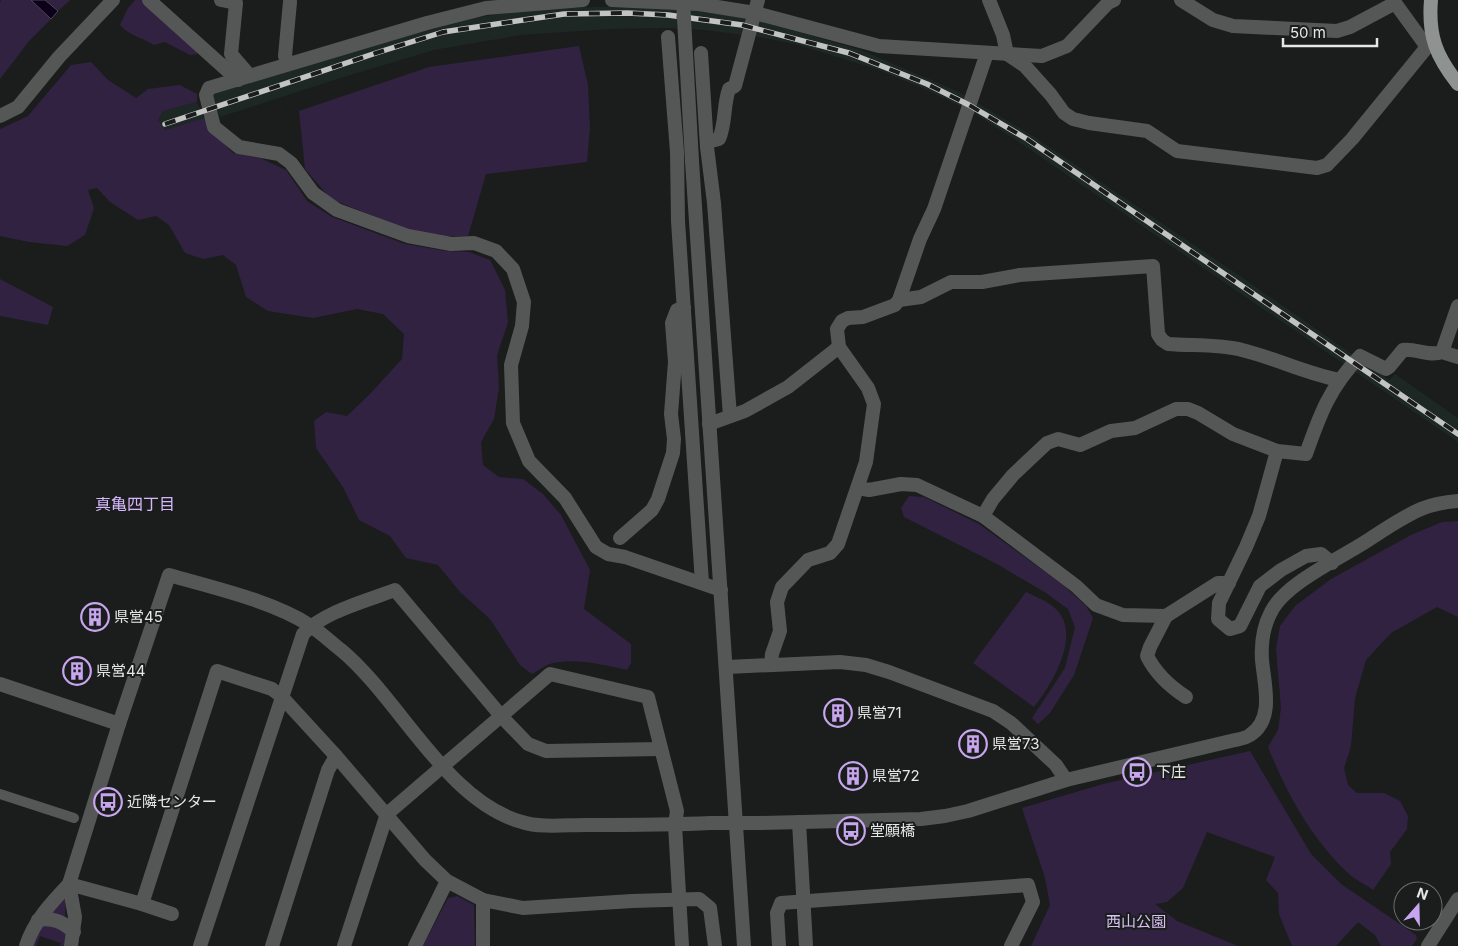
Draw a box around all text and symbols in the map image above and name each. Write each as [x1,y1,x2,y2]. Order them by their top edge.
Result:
scale bar [1283,15,1377,47]
text: 50 m [1290,23,1326,42]
district label: 真亀四丁目 [95,494,175,514]
building icon: 県営45 [80,602,110,632]
place label: 県営45 [114,607,163,626]
building icon: 県営44 [62,656,92,686]
place label: 県営44 [96,661,145,680]
building icon: 県営71 [823,698,853,728]
place label: 県営71 [857,703,902,722]
building icon: 県営73 [958,729,988,759]
place label: 県営73 [992,734,1040,753]
bus stop icon: 下庄 [1122,757,1152,787]
building icon: 県営72 [838,761,868,791]
place label: 下庄 [1156,762,1186,781]
place label: 県営72 [872,766,920,785]
bus stop icon: 近隣センター [93,787,123,817]
place label: 近隣センター [127,792,217,811]
bus stop icon: 堂願橋 [836,816,866,846]
place label: 堂願橋 [870,821,915,840]
north arrow [1393,881,1443,931]
text: N [1415,884,1431,903]
park label: 西山公園 [1106,912,1166,931]

